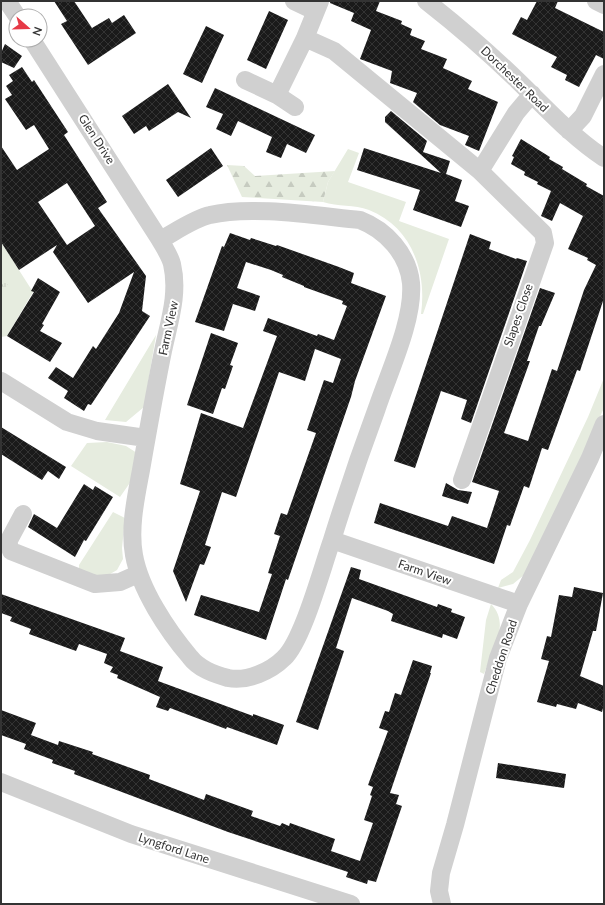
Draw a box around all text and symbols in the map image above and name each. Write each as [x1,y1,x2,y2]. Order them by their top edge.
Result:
north arrow [8,8,48,48]
text: N [30,25,45,38]
street label: Dorchester Road [478,43,552,115]
street label: Glen Drive [75,111,119,167]
street label: Slapes Close [500,281,536,349]
street label: Farm View [155,299,181,357]
street label: Farm View [396,556,454,588]
street label: Cheddon Road [482,618,520,696]
street label: Lyngford Lane [136,829,212,867]

